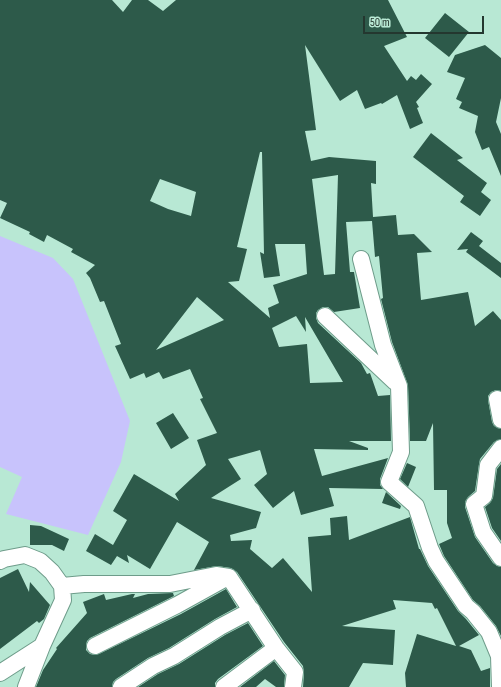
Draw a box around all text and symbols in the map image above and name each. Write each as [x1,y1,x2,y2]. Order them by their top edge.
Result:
scale bar [365,8,486,34]
text: 50 m [370,15,390,30]

